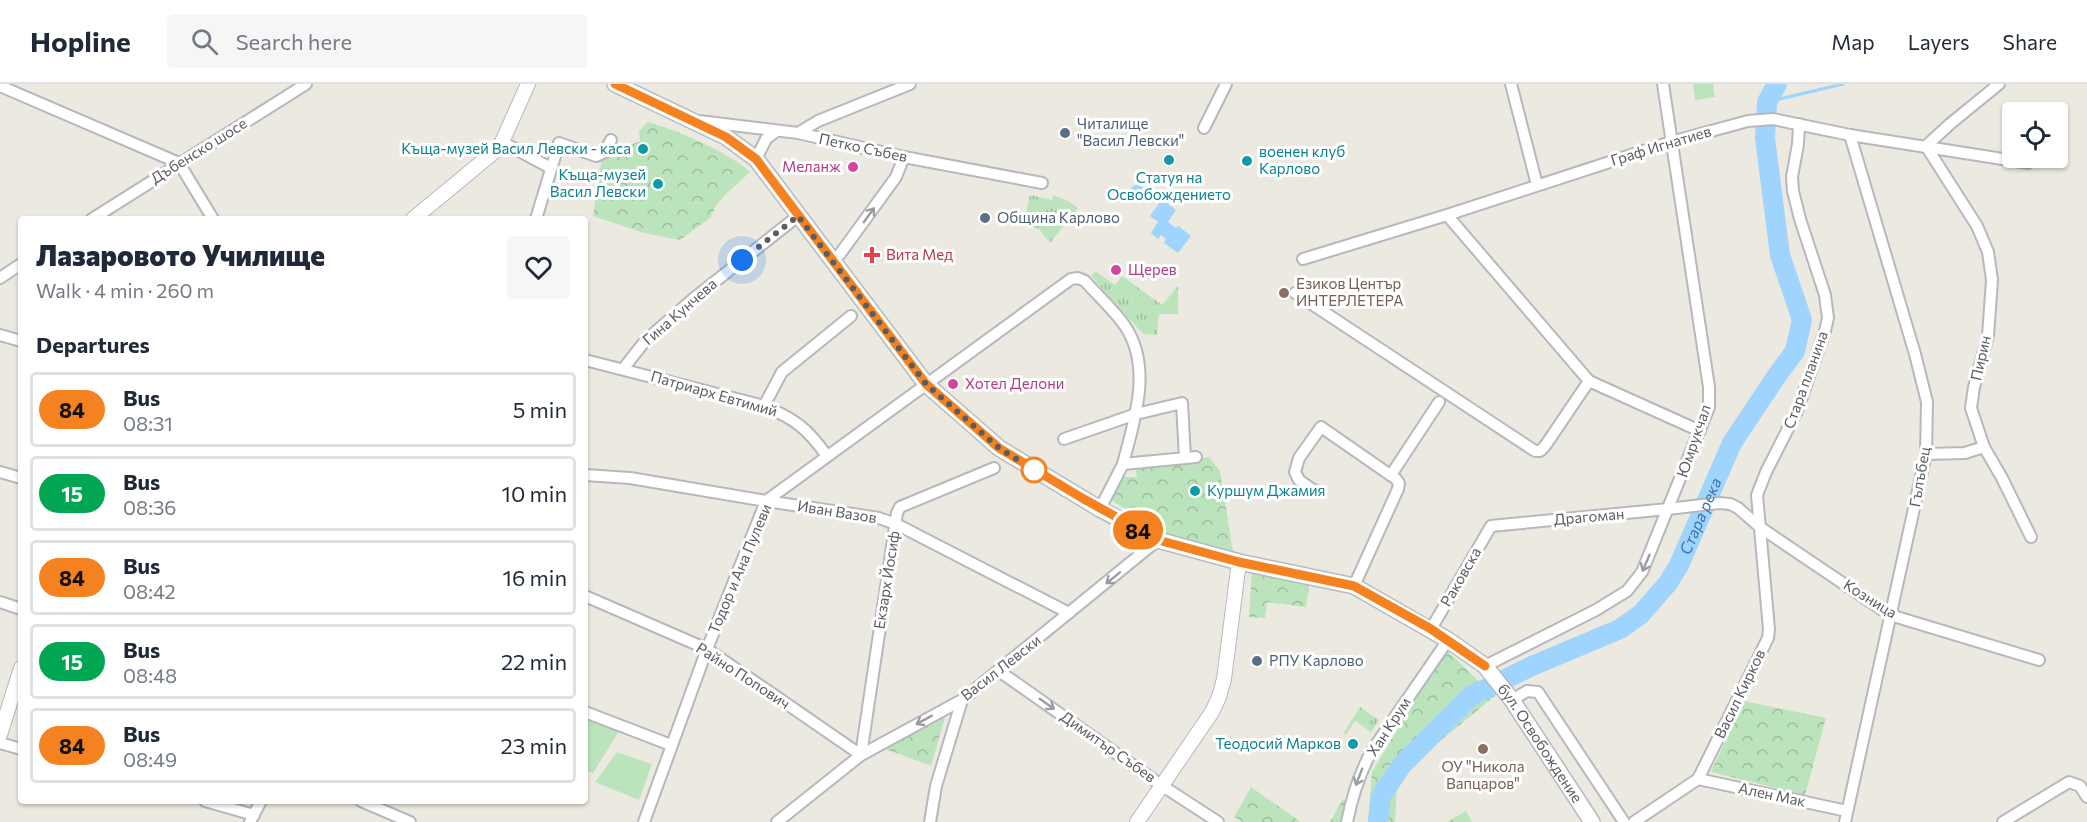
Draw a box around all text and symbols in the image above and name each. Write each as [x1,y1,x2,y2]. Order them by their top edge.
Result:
search box [167,14,587,68]
text: Hopline [30,24,131,58]
icon: search [188,25,221,58]
text: Search here [236,28,352,55]
text: Map [1831,29,1875,54]
text: Layers [1908,29,1970,54]
text: Share [2003,29,2057,54]
map controls [2002,102,2068,168]
button: locate [2002,102,2068,168]
street label: Дъбенско шосе [147,113,250,187]
place label: Читалище "Васил Левски" [1077,114,1184,149]
street label: Граф Игнатиев [1608,121,1713,169]
marker: Читалище "Васил Левски" [1058,126,1072,140]
street label: Петко Събев [817,129,909,165]
place label: Къща-музей Васил Левски - каса [401,139,631,157]
marker: Къща-музей Васил Левски - каса [636,142,650,156]
place label: военен клуб Карлово [1259,142,1345,177]
marker: Статуя на Освобождението [1162,153,1176,167]
marker: военен клуб Карлово [1240,154,1254,168]
place label: Меланж [782,157,841,175]
marker: Меланж [846,160,860,174]
place label: Къща-музей Васил Левски [550,165,646,200]
place label: Статуя на Освобождението [1107,168,1231,203]
marker: Къща-музей Васил Левски [651,177,665,191]
one-way arrow [862,207,875,223]
place label: Община Карлово [997,208,1120,226]
marker: Община Карлово [978,211,992,225]
button: heart [507,236,570,299]
text: Лазаровото Училище [36,238,325,272]
your location [727,245,757,275]
place label: Вита Мед [886,245,953,263]
marker: Вита Мед [863,246,881,264]
place label: Щерев [1128,260,1177,278]
marker: Щерев [1109,263,1123,277]
street label: Гина Кунчева [639,274,720,348]
place label: Езиков Център ИНТЕРЛЕТЕРА [1296,274,1403,309]
text: Walk · 4 min · 260 m [36,278,214,302]
marker: Езиков Център ИНТЕРЛЕТЕРА [1277,286,1291,300]
street label: Стара планина [1779,328,1831,431]
text: Departures [36,331,150,358]
street label: Пирин [1966,333,1994,382]
street label: Патриарх Евтимий [649,366,780,420]
place label: Хотел Делони [965,374,1064,392]
marker: Хотел Делони [946,377,960,391]
text: Bus [123,384,160,411]
text: 5 min [513,396,567,423]
text: 84 [59,397,85,422]
street label: Юмрукчал [1672,402,1714,479]
text: 08:31 [123,411,173,435]
street label: Гълъбец [1905,445,1933,508]
unlabelled marker [1021,457,1047,483]
text: Bus [123,468,160,495]
water label: Стара река [1675,475,1725,557]
text: 10 min [502,480,567,507]
text: 15 [61,481,83,506]
place label: Куршум Джамия [1207,481,1325,499]
marker: Куршум Джамия [1188,484,1202,498]
text: 08:36 [123,495,176,519]
street label: Иван Вазов [796,496,878,526]
street label: Тодор и Ана Пулеви [704,501,775,636]
street label: Драгоман [1553,504,1625,528]
line badge: 84 [1111,510,1165,550]
text: 84 [1125,518,1151,543]
street label: Екзарх Йосиф [869,529,903,630]
street label: Раковска [1436,544,1484,609]
text: Bus [123,552,160,579]
one-way arrow [1640,554,1651,572]
text: 16 min [503,564,567,591]
text: 84 [59,565,85,590]
one-way arrow [1105,571,1121,584]
street label: Козница [1841,575,1900,622]
text: 08:42 [123,579,176,603]
street label: Васил Левски [957,631,1044,704]
text: Bus [123,636,160,663]
street label: Райно Попович [693,638,794,712]
street label: Васил Кирков [1710,646,1768,741]
text: 22 min [501,648,567,675]
text: 15 [61,649,83,674]
place label: РПУ Карлово [1269,651,1364,669]
marker: РПУ Карлово [1250,654,1264,668]
text: 08:48 [123,663,177,687]
street label: бул. Освобождение [1494,680,1587,806]
street label: Хан Крум [1363,694,1414,759]
one-way arrow [1039,698,1055,711]
street label: Димитър Събев [1058,707,1160,786]
one-way arrow [916,714,933,726]
text: Bus [123,720,160,747]
text: 23 min [501,732,567,759]
text: 84 [59,733,85,758]
place label: Теодосий Марков [1215,734,1341,752]
marker: Теодосий Марков [1346,737,1360,751]
marker: ОУ "Никола Вапцаров" [1476,742,1490,756]
text: 08:49 [123,747,177,771]
place label: ОУ "Никола Вапцаров" [1441,757,1525,792]
one-way arrow [1353,767,1364,785]
street label: Ален Мак [1737,778,1808,810]

